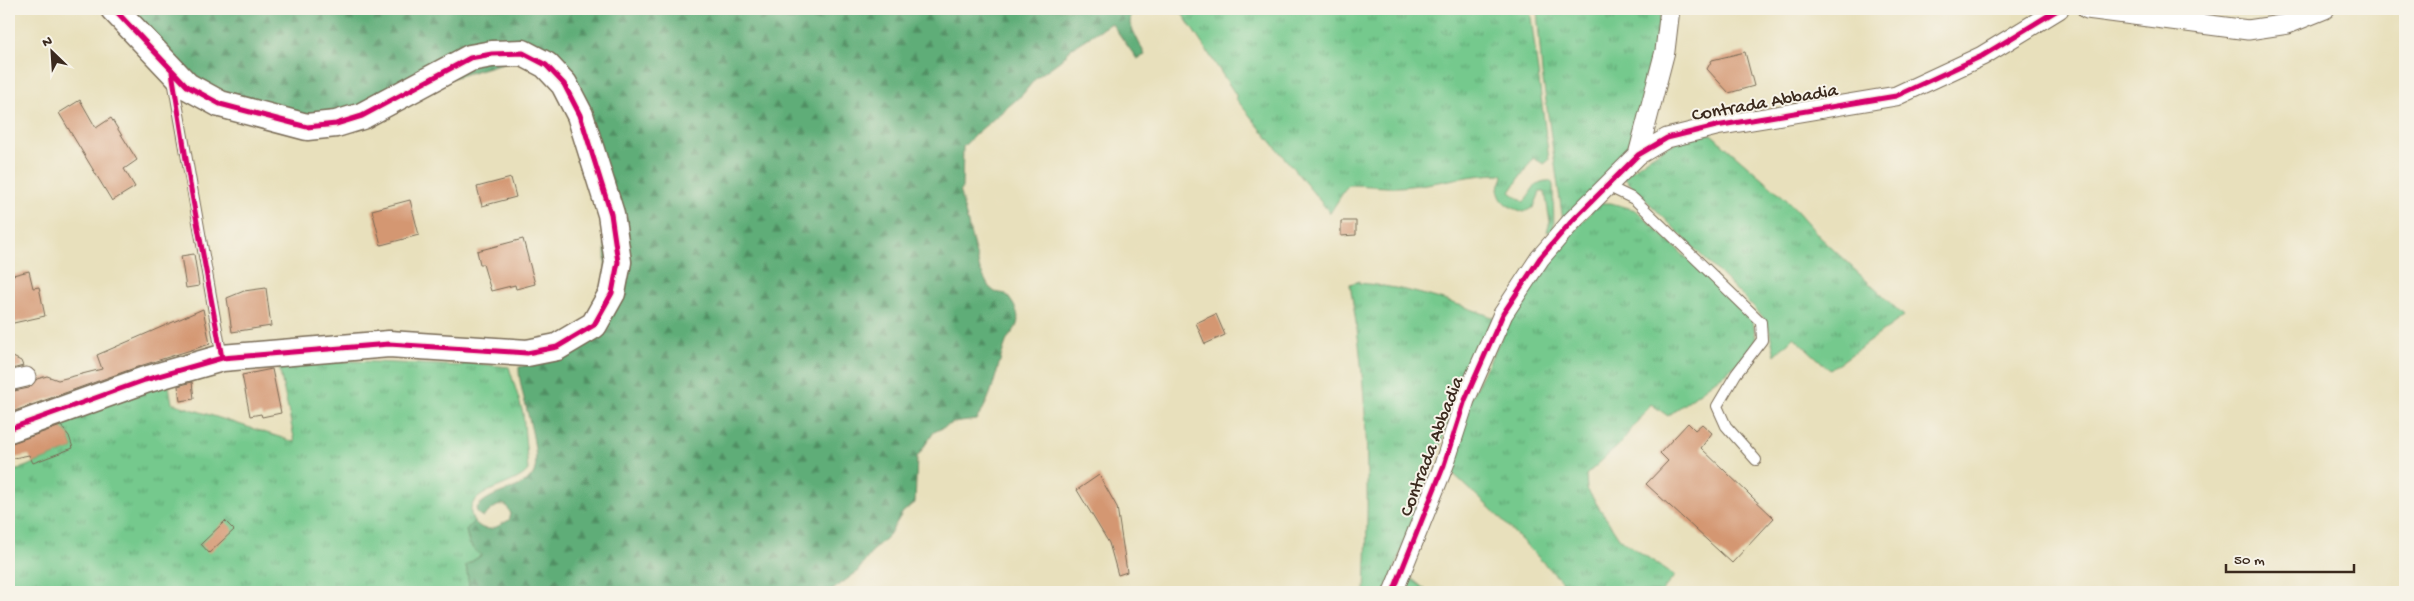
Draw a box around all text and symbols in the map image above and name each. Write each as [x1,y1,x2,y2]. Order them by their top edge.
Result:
north arrow [28,28,78,78]
text: N [40,33,55,52]
street label: Contrada Abbadia [1690,80,1841,128]
street label: Contrada Abbadia [1396,372,1471,520]
scale bar [2226,541,2354,573]
text: 50 m [2234,552,2265,570]

